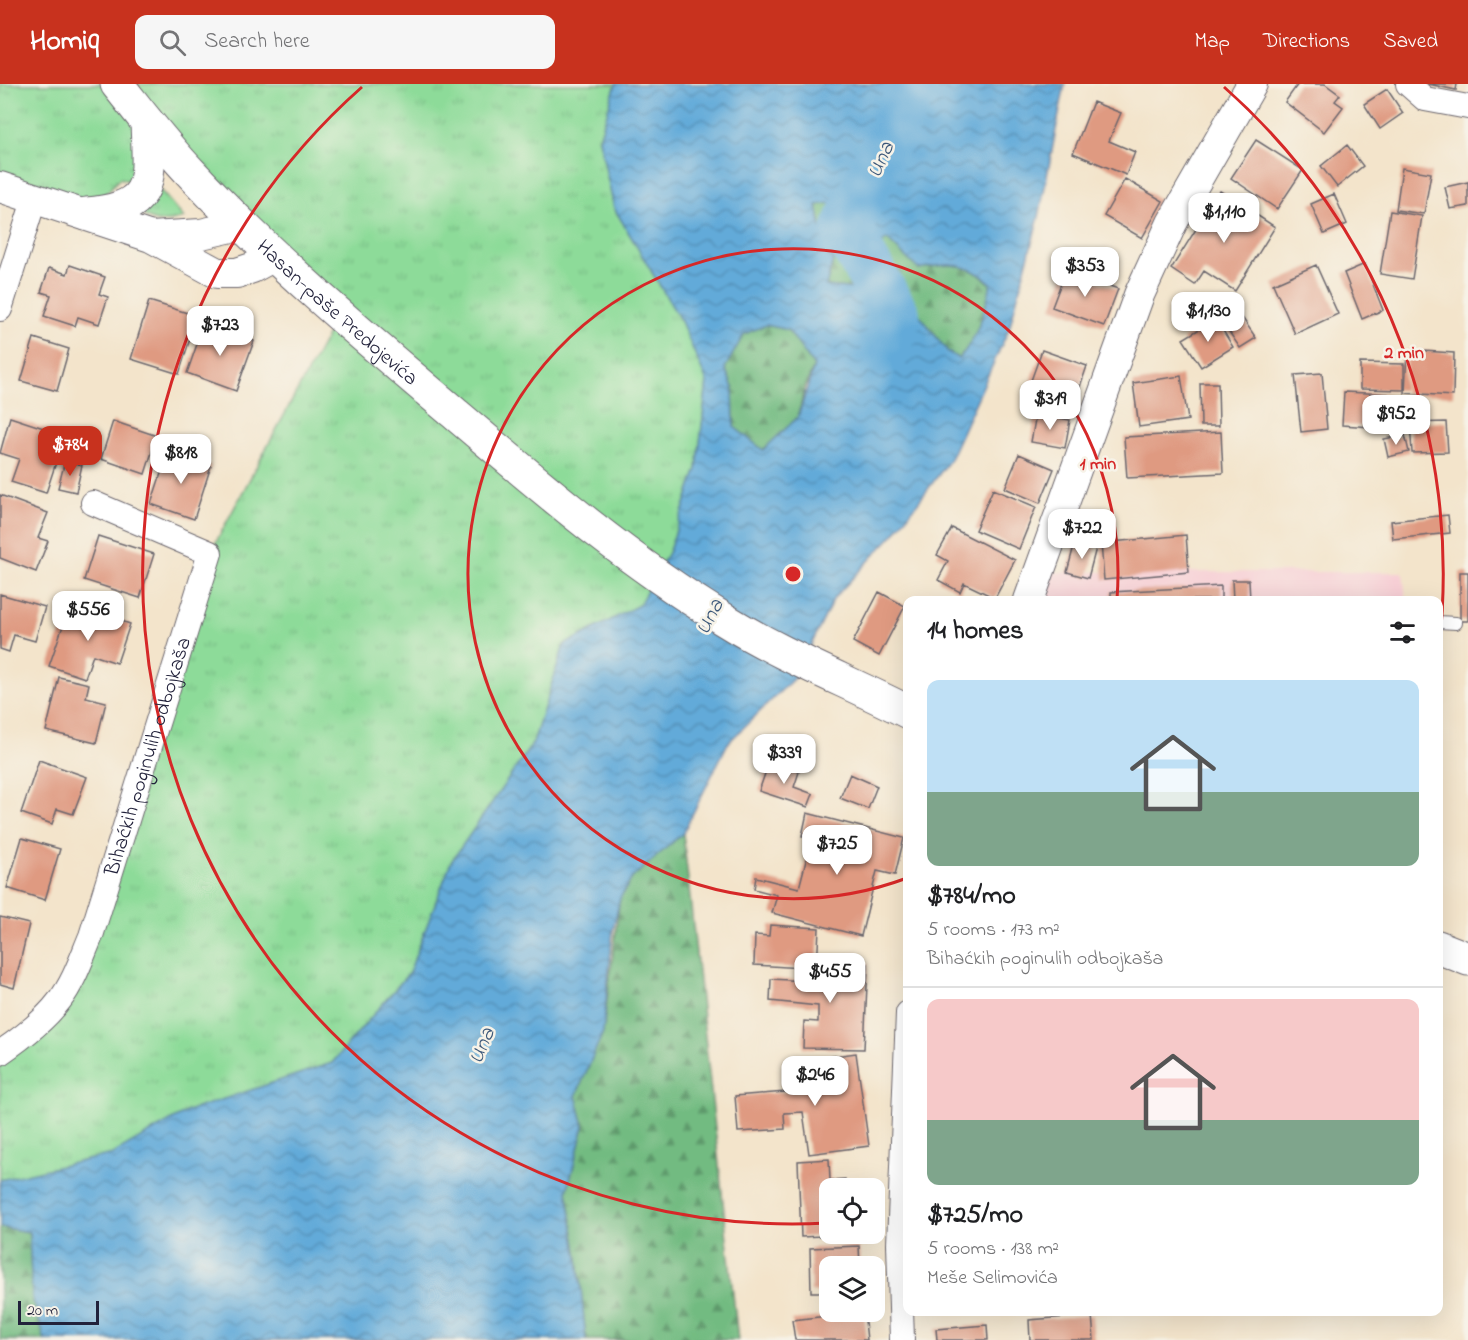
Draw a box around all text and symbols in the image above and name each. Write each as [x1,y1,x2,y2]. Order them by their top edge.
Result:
search box [135,15,555,69]
text: Homiq [30,22,99,63]
icon: search [156,26,189,59]
text: Search here [204,26,310,58]
text: Map [1194,27,1230,57]
text: Directions [1263,27,1350,57]
text: Saved [1383,27,1438,57]
water label: Una [859,136,904,184]
pin: $1,110 [1175,193,1273,244]
text: $1,110 [1202,198,1246,227]
street label: Hasan-paše Predojevića [249,233,424,393]
pin: $353 [1049,247,1121,298]
text: $353 [1065,252,1105,281]
pin: $1,130 [1159,292,1257,343]
text: $1,130 [1185,297,1231,326]
pin: $723 [184,306,256,357]
text: $723 [201,311,239,340]
text: 2 min [1383,341,1424,367]
pin: $319 [1014,380,1086,431]
text: $319 [1034,385,1066,414]
pin: $952 [1360,395,1432,446]
text: $952 [1376,400,1416,429]
pin: $784 [34,426,106,477]
text: $784 [52,431,88,460]
pin: $818 [145,434,217,485]
text: $818 [164,439,198,468]
text: 1 min [1080,452,1116,478]
pin: $722 [1046,509,1118,560]
text: $722 [1062,514,1102,543]
centre of rings [783,564,803,584]
pin: $556 [52,591,124,642]
water label: Una [688,593,734,641]
text: $556 [66,596,110,625]
text: 14 homes [927,613,1023,651]
icon: filters [1386,616,1419,649]
street label: Bihaćkih poginulih odbojkaša [97,634,200,881]
icon: home [1119,719,1227,827]
pin: $339 [748,734,820,785]
text: $339 [767,739,801,768]
pin: $725 [801,825,873,876]
text: $725 [816,830,858,859]
text: $784/mo [927,878,1016,916]
text: 5 rooms · 173 m² [927,916,1060,945]
text: Bihaćkih poginulih odbojkaša [927,945,1163,974]
pin: $455 [794,953,866,1004]
text: $455 [808,958,852,987]
water label: Una [461,1022,505,1069]
icon: home [1119,1038,1227,1146]
pin: $246 [779,1056,851,1107]
text: $246 [795,1061,835,1090]
map controls [819,1178,885,1322]
button: locate [819,1178,885,1244]
text: $725/mo [927,1197,1023,1235]
text: 5 rooms · 138 m² [927,1235,1059,1264]
button: layers [819,1256,885,1322]
text: Meše Selimovića [927,1264,1058,1293]
scale bar [18,1298,99,1326]
text: 20 m [27,1299,58,1323]

